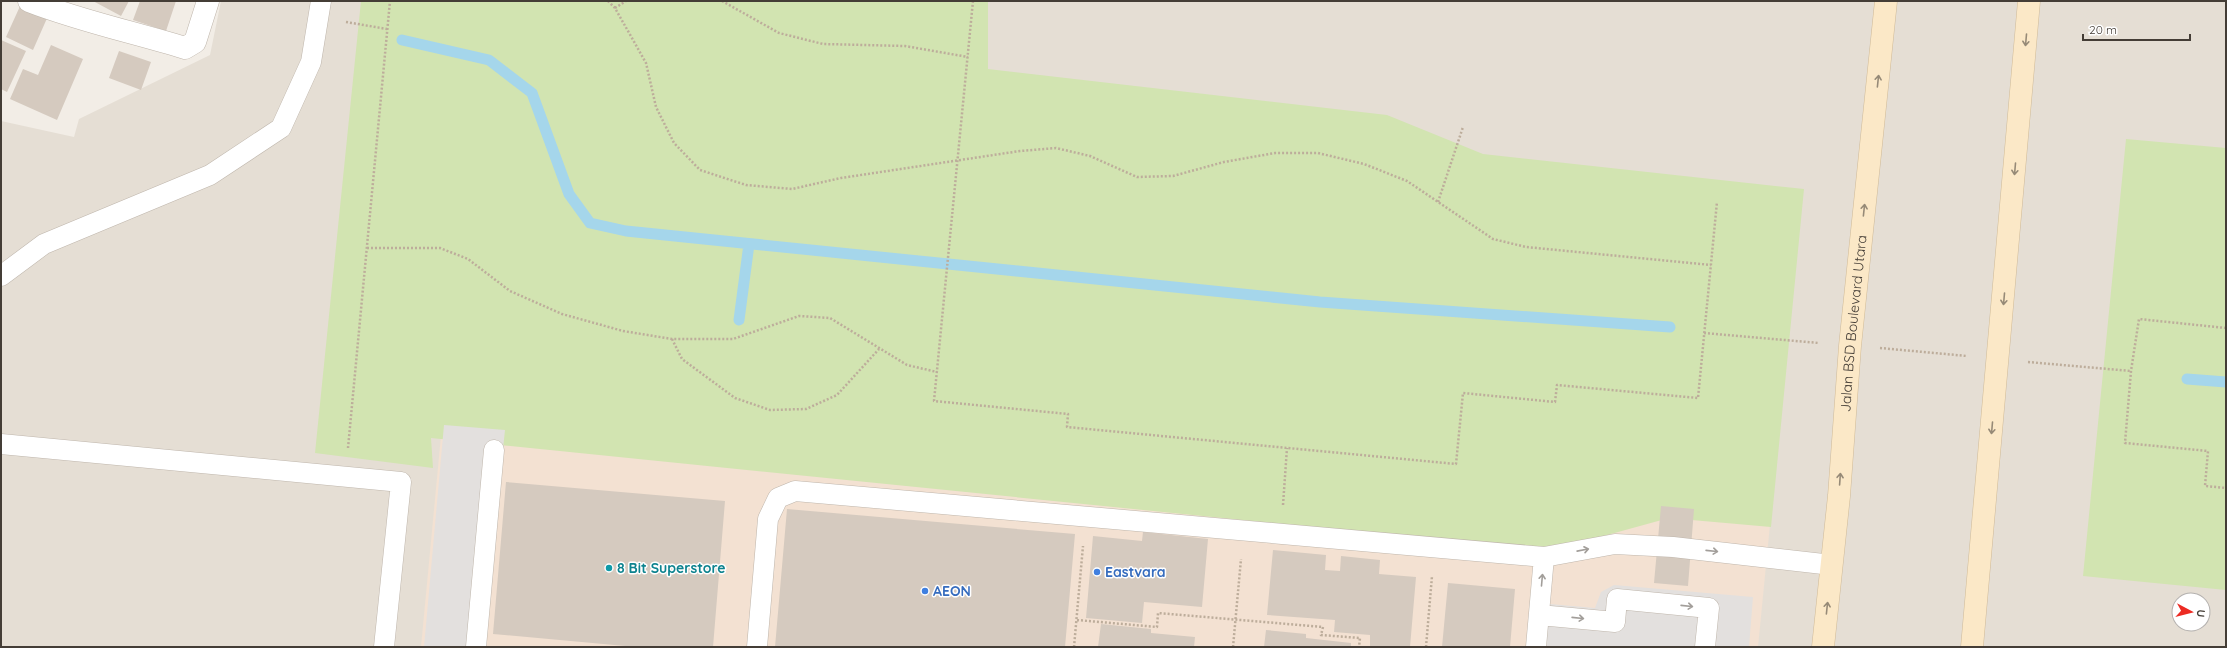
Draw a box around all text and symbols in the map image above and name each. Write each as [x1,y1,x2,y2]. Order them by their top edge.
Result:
scale bar [2083,16,2190,42]
text: 20 m [2089,22,2117,37]
one-way arrow [2022,33,2029,46]
one-way arrow [1874,75,1881,88]
one-way arrow [2011,162,2018,175]
one-way arrow [1860,204,1868,217]
street label: Jalan BSD Boulevard Utara [1836,234,1871,413]
one-way arrow [2000,292,2007,305]
one-way arrow [1988,421,1996,434]
one-way arrow [1837,473,1844,486]
one-way arrow [1576,546,1589,554]
one-way arrow [1705,547,1718,555]
place label: 8 Bit Superstore [617,559,726,577]
marker: 8 Bit Superstore [604,563,614,573]
place label: Eastvara [1105,563,1166,581]
marker: Eastvara [1092,567,1102,577]
one-way arrow [1539,574,1546,587]
place label: AEON [933,582,971,600]
marker: AEON [920,586,930,596]
north arrow [2171,592,2211,632]
one-way arrow [1680,602,1693,609]
one-way arrow [1824,602,1831,615]
text: U [2194,609,2208,618]
one-way arrow [1571,615,1584,622]

